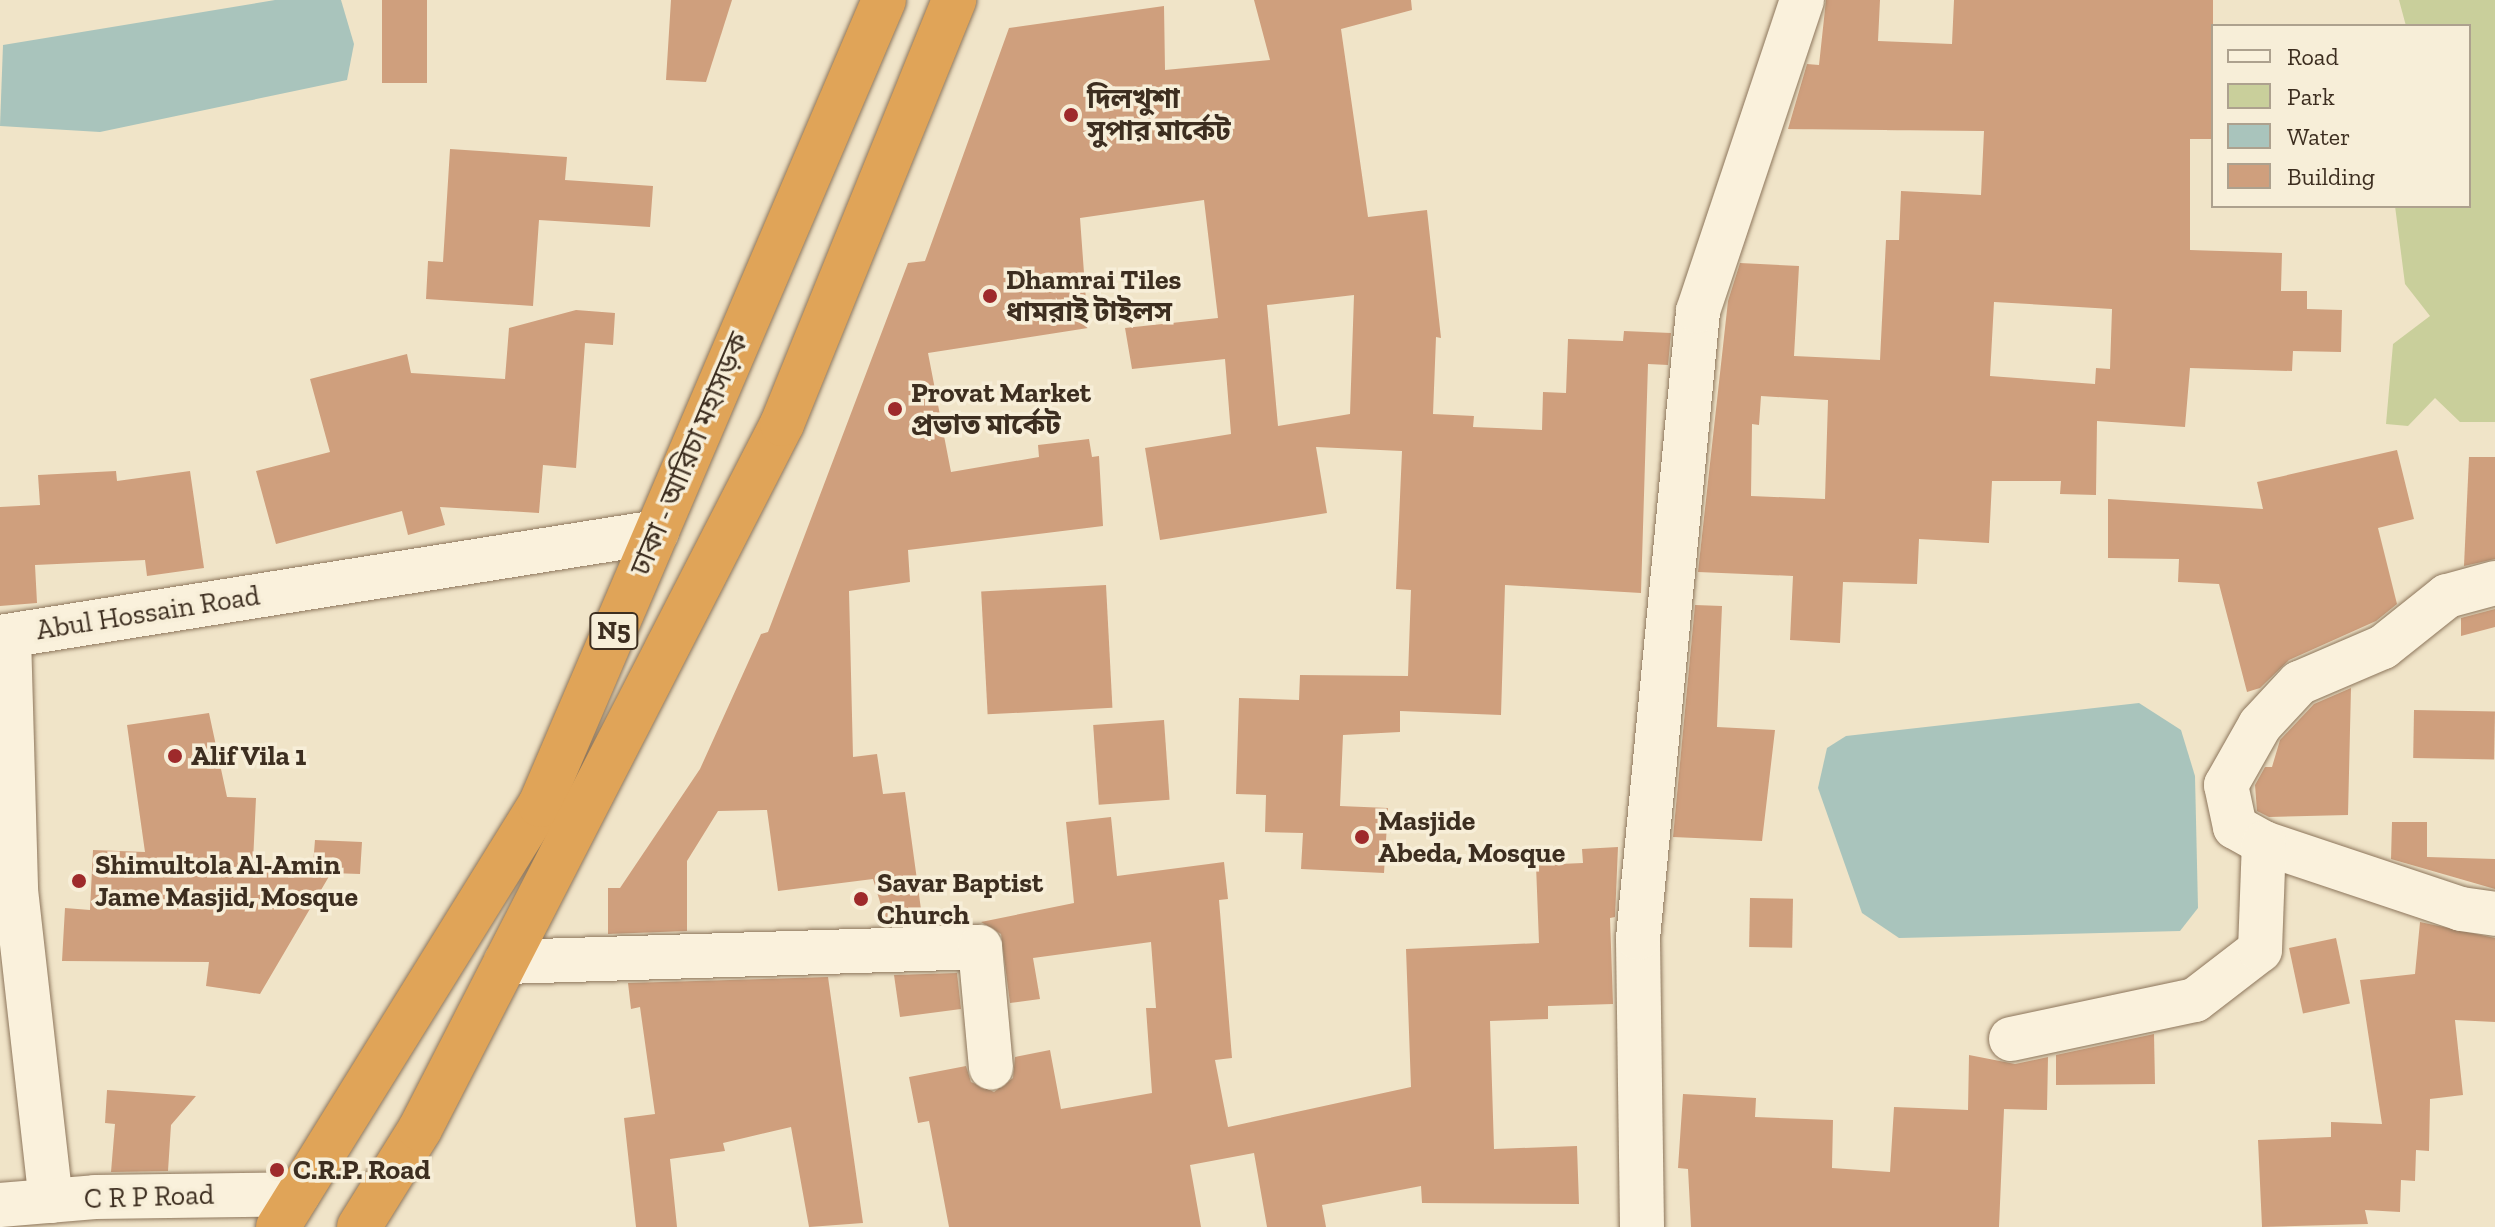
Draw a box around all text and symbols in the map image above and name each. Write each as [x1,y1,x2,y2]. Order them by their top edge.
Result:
legend [2211,24,2471,208]
text: Road [2287,42,2339,71]
place label: দিলখুশা সুপার মার্কেট [1087,82,1231,148]
text: Park [2287,82,2335,111]
marker: দিলখুশা সুপার মার্কেট [1062,106,1080,124]
text: Water [2287,122,2350,151]
text: Building [2287,162,2375,191]
place label: Dhamrai Tiles ধামরাই টাইলস [1006,263,1181,329]
marker: Dhamrai Tiles ধামরাই টাইলস [981,287,999,305]
street label: ঢাকা - আরিচা মহাসড়ক [624,328,756,580]
place label: Provat Market প্রভাত মার্কেট [911,376,1091,442]
marker: Provat Market প্রভাত মার্কেট [886,400,904,418]
street label: Abul Hossain Road [34,579,262,647]
road number: N5 [588,609,640,653]
place label: Alif Vila 1 [191,739,307,773]
marker: Alif Vila 1 [166,747,184,765]
place label: Masjide Abeda, Mosque [1378,804,1565,870]
marker: Masjide Abeda, Mosque [1353,828,1371,846]
place label: Shimultola Al-Amin Jame Masjid, Mosque [95,848,358,914]
place label: Savar Baptist Church [877,866,1044,932]
marker: Shimultola Al-Amin Jame Masjid, Mosque [70,872,88,890]
marker: Savar Baptist Church [852,890,870,908]
place label: C.R.P. Road [293,1153,430,1187]
marker: C.R.P. Road [268,1161,286,1179]
street label: C R P Road [83,1178,215,1216]

